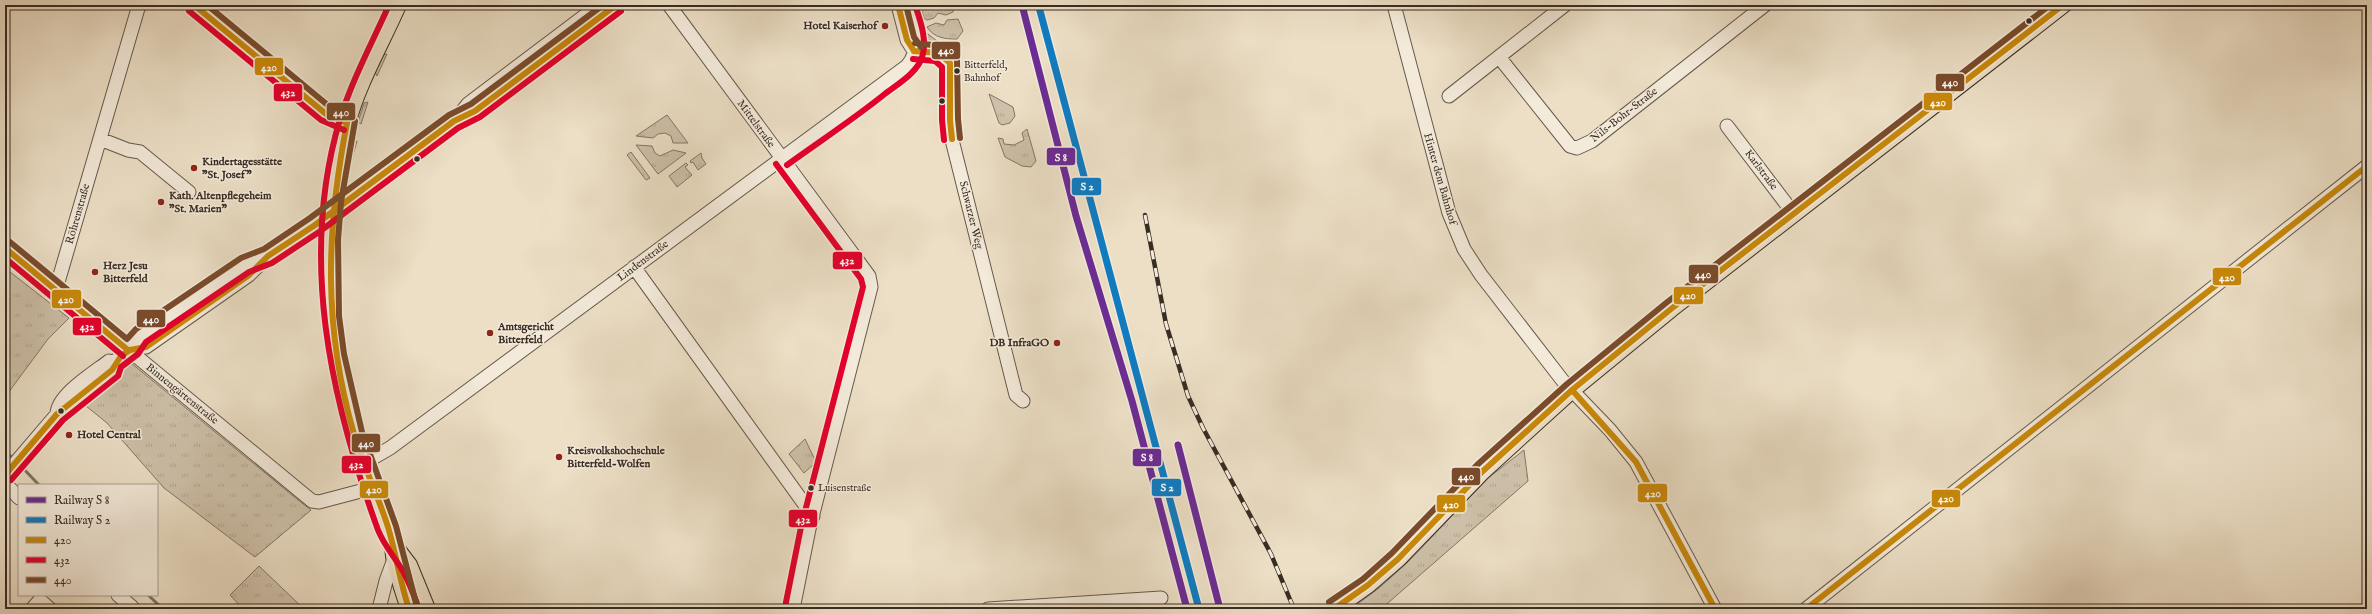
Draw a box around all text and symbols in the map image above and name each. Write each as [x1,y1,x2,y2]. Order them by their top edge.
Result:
unlabelled marker [2024,16,2034,26]
place label: Hotel Kaiserhof [803,19,879,33]
marker: Hotel Kaiserhof [880,21,890,31]
line badge: 440 [931,41,961,60]
text: 440 [937,44,955,58]
line badge: 420 [254,57,284,76]
place label: Bitterfeld, Bahnhof [964,59,1008,85]
text: 420 [260,61,278,75]
marker: Bitterfeld, Bahnhof [952,66,962,76]
line badge: 440 [1935,73,1965,92]
text: 440 [1941,76,1959,90]
line badge: 432 [273,83,303,102]
street label: Nils-Bohr-Straße [1588,84,1660,146]
text: 432 [280,86,296,100]
line badge: 420 [1923,92,1953,111]
unlabelled marker [937,96,947,106]
text: 420 [1929,96,1947,110]
street label: Mittelstraße [734,97,778,151]
line badge: 440 [326,102,356,121]
text: 440 [332,106,350,120]
street label: Hinter dem Bahnhof [1420,132,1460,228]
line badge: S 8 [1046,147,1076,166]
street label: Karlstraße [1741,147,1781,193]
text: S 8 [1055,151,1067,165]
unlabelled marker [412,154,422,164]
place label: Kindertagesstätte "St. Josef" [202,155,282,182]
marker: Kindertagesstätte "St. Josef" [189,163,199,173]
line badge: S 2 [1071,177,1102,196]
street label: Schwarzer Weg [956,180,986,251]
text: S 2 [1080,180,1094,194]
street label: Röhrenstraße [63,182,93,246]
place label: Kath. Altenpflegeheim "St. Marien" [169,189,272,216]
marker: Kath. Altenpflegeheim "St. Marien" [156,197,166,207]
street label: Lindenstraße [615,237,671,285]
line badge: 432 [832,251,863,270]
text: 432 [839,254,855,268]
place label: Herz Jesu Bitterfeld [103,259,149,286]
line badge: 440 [1688,264,1719,284]
marker: Herz Jesu Bitterfeld [90,267,100,277]
line badge: 420 [2212,267,2242,286]
text: 440 [1694,268,1712,282]
text: 420 [2218,271,2236,285]
line badge: 420 [1673,286,1704,305]
line badge: 420 [51,289,82,309]
text: 420 [1679,289,1697,303]
text: 420 [57,293,75,307]
line badge: 440 [136,309,166,328]
text: 440 [142,313,160,327]
line badge: 432 [72,317,102,336]
text: 432 [79,320,95,334]
place label: Amtsgericht Bitterfeld [497,320,554,347]
marker: Amtsgericht Bitterfeld [485,328,495,338]
place label: DB InfraGO [989,336,1049,350]
marker: DB InfraGO [1052,338,1062,348]
street label: Binnengärtenstraße [143,360,221,428]
unlabelled marker [56,406,66,416]
place label: Hotel Central [77,428,142,442]
marker: Hotel Central [64,430,74,440]
line badge: 440 [351,433,381,453]
text: 440 [357,437,375,451]
place label: Kreisvolkshochschule Bitterfeld-Wolfen [567,444,665,471]
line badge: S 8 [1132,448,1162,467]
text: S 8 [1141,451,1153,465]
marker: Kreisvolkshochschule Bitterfeld-Wolfen [554,452,564,462]
line badge: 432 [341,455,372,474]
text: 432 [348,458,364,472]
line badge: 440 [1451,467,1481,486]
text: 440 [1457,470,1475,484]
line badge: S 2 [1151,478,1182,497]
line badge: 420 [359,480,389,499]
text: S 2 [1160,481,1174,495]
place label: Luisenstraße [818,482,872,495]
text: 420 [365,483,383,497]
marker: Luisenstraße [806,483,816,493]
line badge: 420 [1637,483,1668,503]
legend [18,484,158,596]
text: 420 [1644,487,1662,501]
line badge: 420 [1931,489,1961,508]
text: 420 [1937,492,1955,506]
text: Railway S 8 [54,493,110,508]
line badge: 420 [1436,494,1466,513]
text: 420 [1442,498,1460,512]
line badge: 432 [788,509,818,528]
text: Railway S 2 [54,513,111,528]
text: 432 [795,513,811,527]
text: 420 [54,533,72,548]
text: 432 [54,553,70,568]
text: 440 [54,573,72,588]

